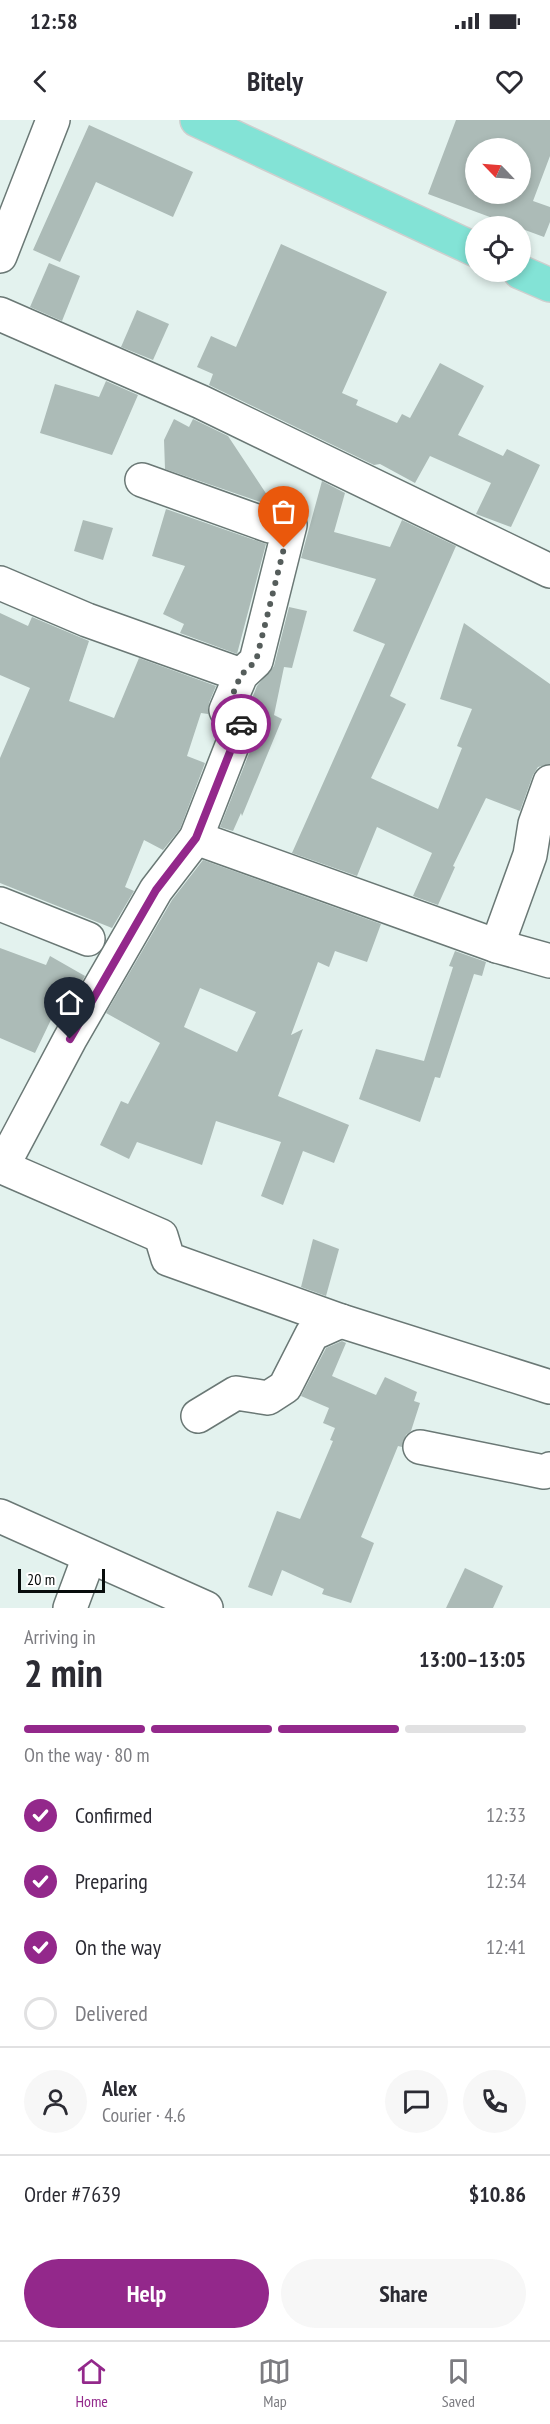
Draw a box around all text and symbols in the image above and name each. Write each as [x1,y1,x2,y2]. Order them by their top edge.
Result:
text: 12:58 [30,7,78,35]
text: Bitely [247,64,303,98]
icon: back [24,65,57,98]
icon: heart [493,65,526,98]
north arrow [465,138,531,204]
map controls [465,138,531,282]
button: locate [465,216,531,282]
pin [258,486,309,548]
icon: bag [267,495,300,528]
courier [211,694,271,754]
icon: car [225,708,258,741]
pin [44,977,95,1039]
icon: home [53,986,86,1019]
scale bar [18,1566,105,1594]
text: 20 m [27,1569,55,1589]
text: Arriving in [24,1624,96,1650]
text: 13:00–13:05 [419,1645,526,1673]
text: 2 min [24,1647,103,1698]
text: On the way · 80 m [24,1742,150,1768]
icon: check [24,1799,57,1832]
text: Confirmed [75,1801,152,1829]
text: 12:33 [486,1802,526,1828]
icon: check [24,1865,57,1898]
text: Preparing [75,1867,148,1895]
text: 12:34 [486,1868,526,1894]
icon: check [24,1931,57,1964]
text: On the way [75,1933,161,1961]
text: 12:41 [486,1934,526,1960]
text: Delivered [75,1999,148,2027]
button: person [24,2070,87,2133]
button: chat [385,2070,448,2133]
button: phone [463,2070,526,2133]
text: Alex [102,2074,137,2102]
text: Courier · 4.6 [102,2102,186,2128]
text: Order #7639 [24,2180,121,2208]
text: $10.86 [469,2180,526,2208]
button: Help [24,2259,269,2328]
button: Share [281,2259,526,2328]
tab: Home [75,2355,108,2411]
tab: Map [258,2355,291,2411]
tab: Saved [442,2355,475,2411]

